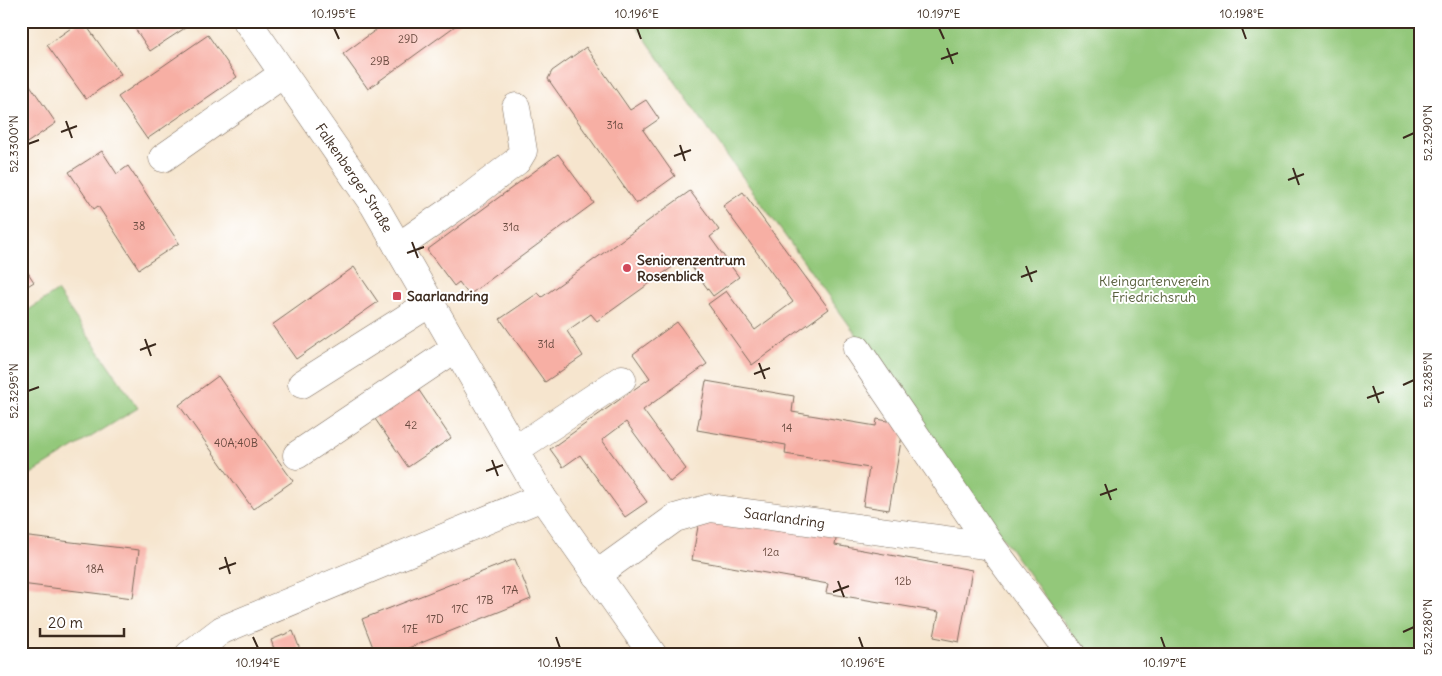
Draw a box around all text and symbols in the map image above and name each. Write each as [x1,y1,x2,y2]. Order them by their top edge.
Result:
text: 10.195°E [312,6,356,21]
text: 10.196°E [615,6,659,21]
text: 10.197°E [917,6,961,21]
text: 10.198°E [1220,6,1264,21]
house number: 29D [398,32,418,46]
house number: 29B [370,54,390,68]
text: 52.3290°N [1420,105,1435,161]
text: 52.3300°N [6,115,21,173]
house number: 31a [607,118,623,132]
street label: Falkenberger Straße [311,120,397,236]
house number: 38 [133,219,145,233]
house number: 31a [503,220,519,234]
place label: Seniorenzentrum Rosenblick [637,251,746,285]
marker: Seniorenzentrum Rosenblick [621,262,633,274]
park label: Kleingartenverein Friedrichsruh [1099,272,1209,306]
place label: Saarlandring [407,287,489,305]
marker: Saarlandring [391,290,403,302]
house number: 31d [538,337,555,351]
text: 52.3285°N [1420,352,1435,408]
text: 52.3295°N [6,363,21,419]
house number: 42 [405,418,417,432]
house number: 14 [782,421,792,435]
house number: 40A;40B [214,436,258,450]
street label: Saarlandring [743,504,826,532]
house number: 12a [763,545,779,559]
house number: 18A [86,562,104,576]
house number: 12b [895,574,911,588]
house number: 17A [502,583,518,597]
house number: 17B [477,593,493,607]
text: 52.3280°N [1420,599,1435,655]
house number: 17C [452,602,469,616]
scale bar [40,606,124,638]
house number: 17D [426,612,444,626]
text: 20 m [48,613,83,632]
house number: 17E [402,622,418,636]
text: 10.194°E [236,655,280,670]
text: 10.195°E [538,655,582,670]
text: 10.196°E [841,655,885,670]
text: 10.197°E [1143,655,1187,670]

